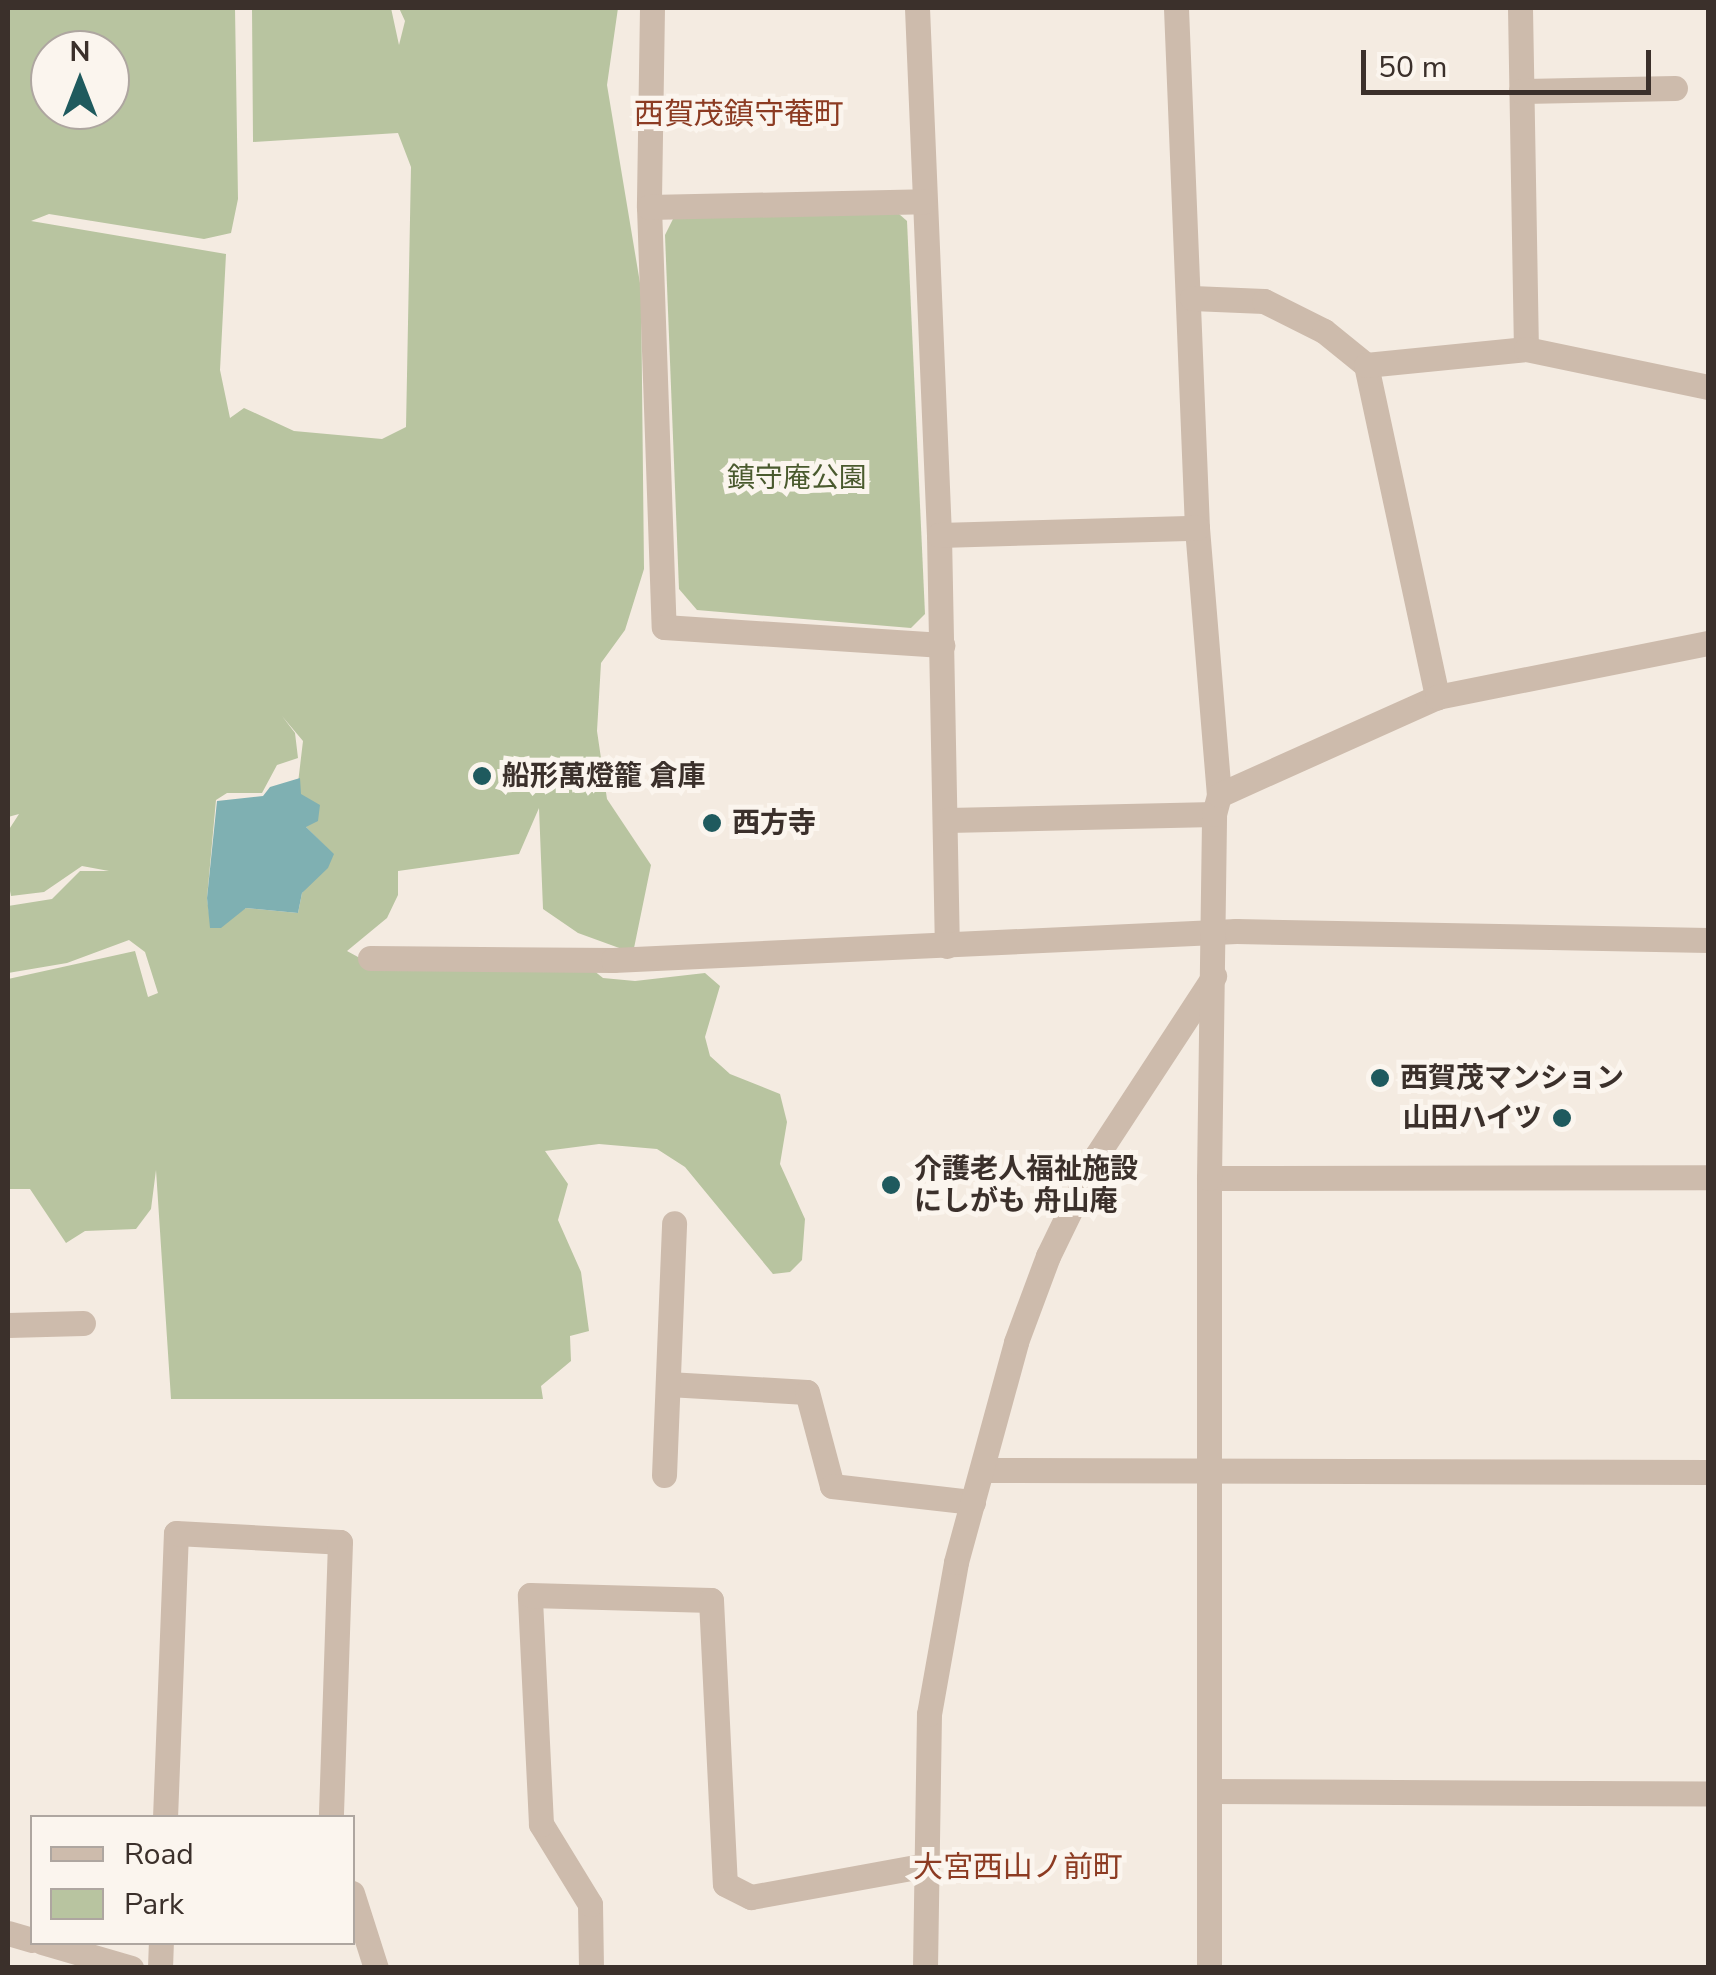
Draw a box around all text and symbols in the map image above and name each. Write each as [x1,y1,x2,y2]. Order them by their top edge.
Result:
north arrow [30,30,130,130]
scale bar [1366,30,1656,92]
text: N [70,33,90,71]
text: 50 m [1378,47,1447,88]
district label: 西賀茂鎮守菴町 [634,97,844,133]
park label: 鎮守庵公園 [727,461,867,495]
place label: 船形萬燈籠 倉庫 [502,759,706,793]
marker: 船形萬燈籠 倉庫 [471,765,493,787]
place label: 西方寺 [732,806,816,840]
marker: 西方寺 [701,812,723,834]
place label: 西賀茂マンション [1400,1061,1624,1095]
marker: 西賀茂マンション [1369,1067,1391,1089]
place label: 山田ハイツ [1402,1101,1542,1135]
marker: 山田ハイツ [1551,1107,1573,1129]
place label: 介護老人福祉施設 にしがも 舟山庵 [914,1152,1138,1218]
marker: 介護老人福祉施設 にしがも 舟山庵 [878,1172,904,1198]
legend [30,1815,355,1945]
text: Road [124,1834,194,1875]
district label: 大宮西山ノ前町 [913,1850,1123,1886]
text: Park [124,1884,184,1925]

